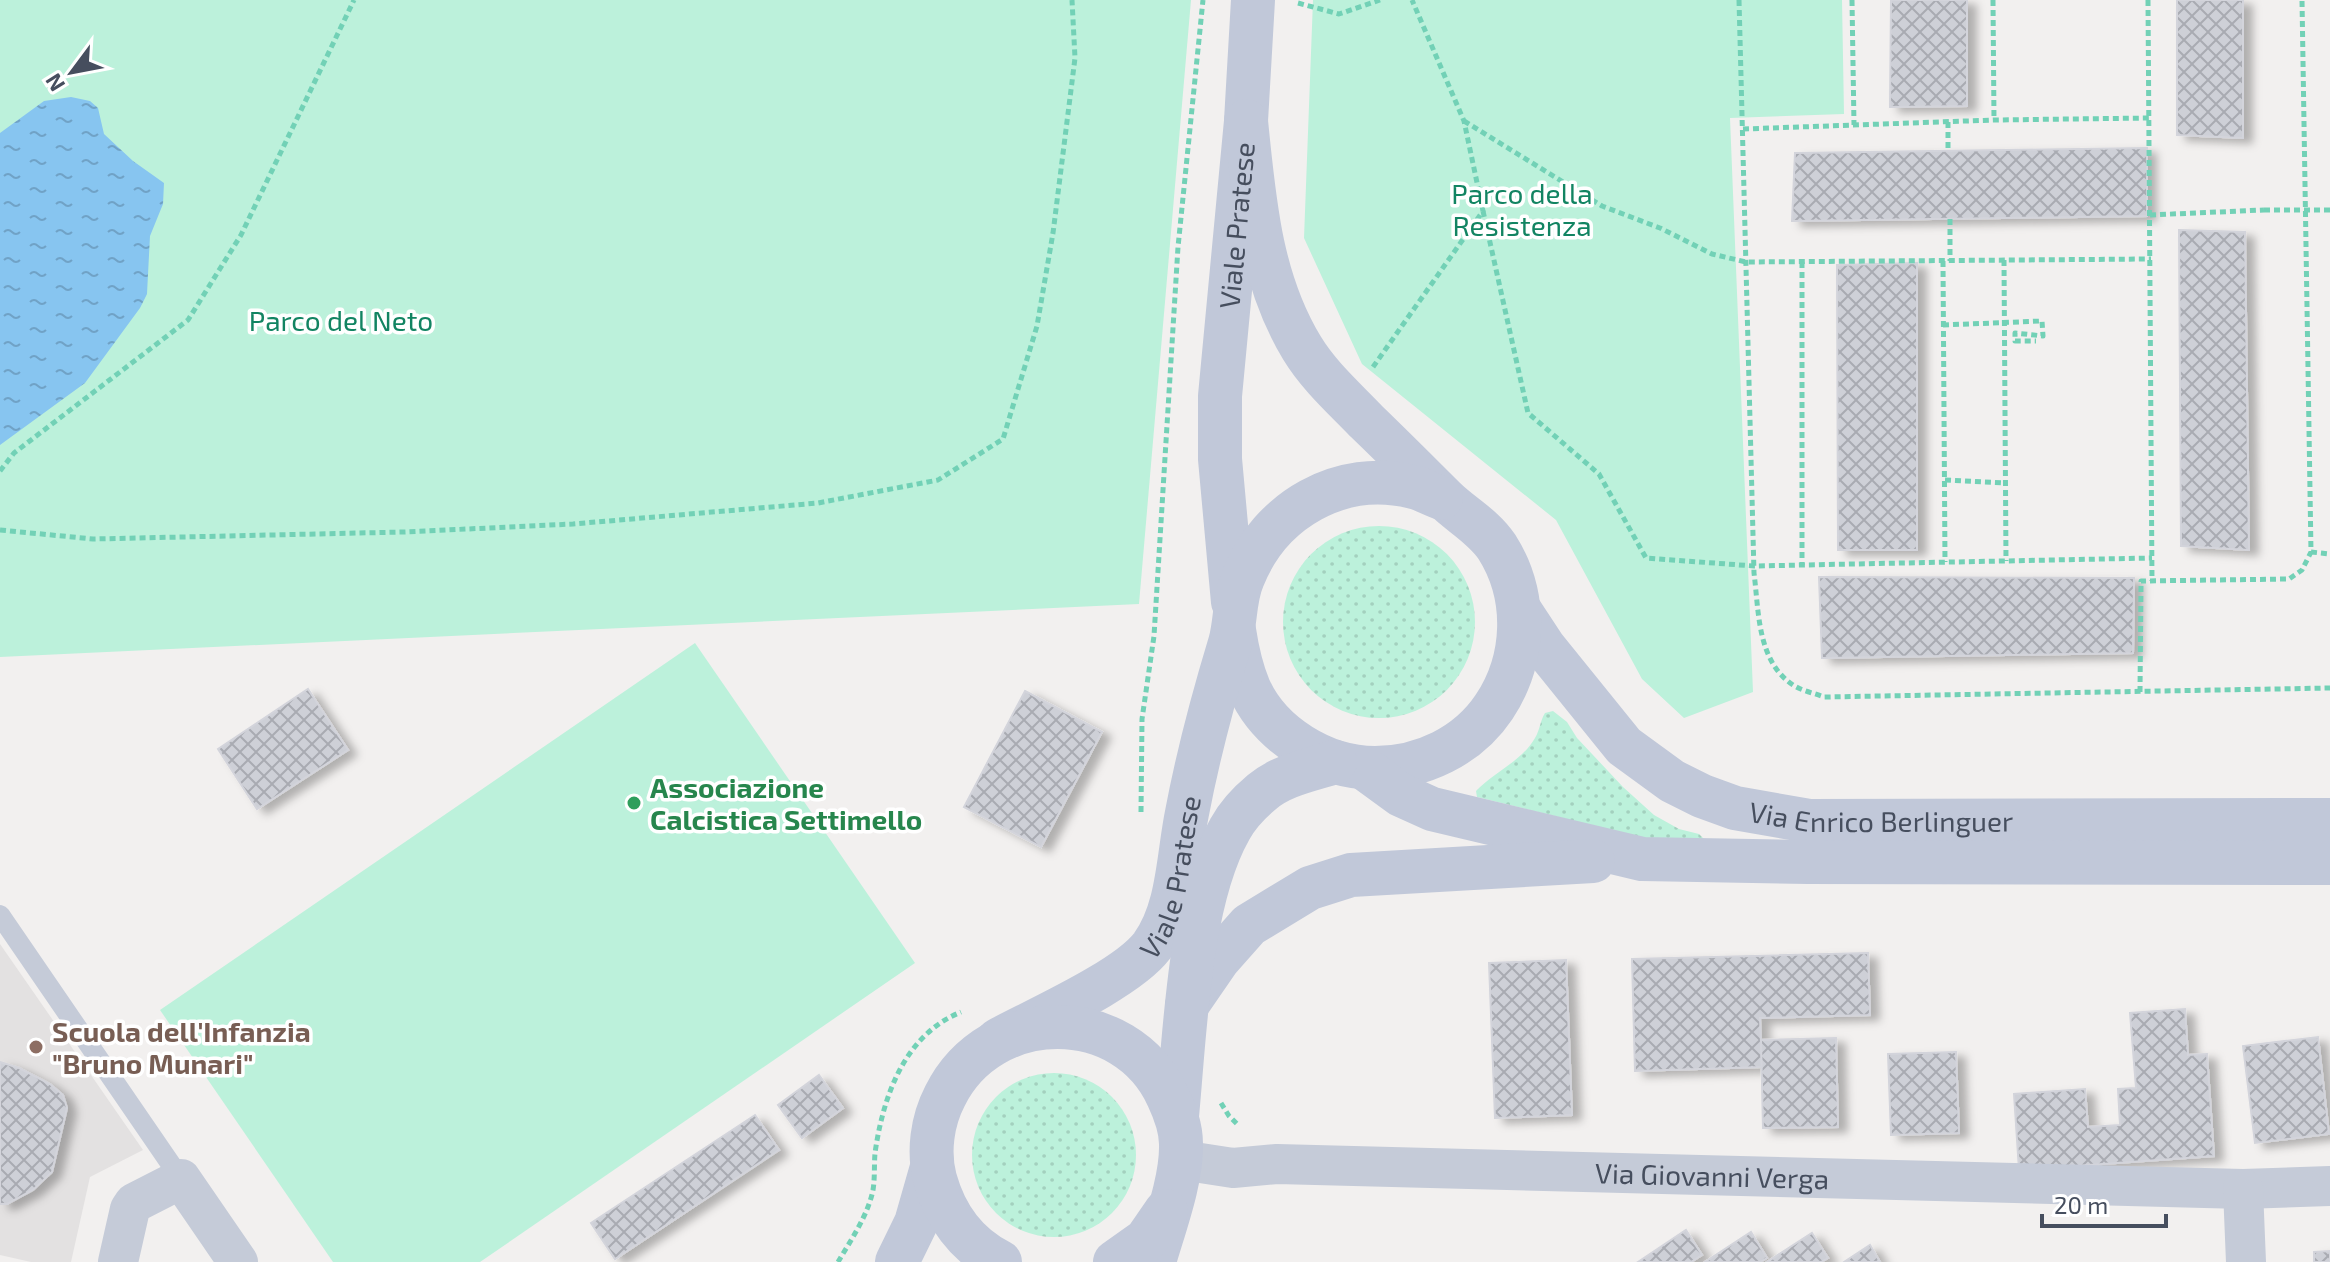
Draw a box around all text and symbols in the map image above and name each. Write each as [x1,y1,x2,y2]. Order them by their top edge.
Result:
north arrow [32,32,112,112]
text: N [39,70,69,97]
street label: Viale Pratese [1211,141,1261,310]
park label: Parco della Resistenza [1451,176,1593,242]
park label: Parco del Neto [249,303,433,337]
place label: Associazione Calcistica Settimello [650,770,922,836]
street label: Viale Pratese [1132,793,1207,965]
marker: Associazione Calcistica Settimello [625,794,643,812]
street label: Via Enrico Berlinguer [1747,794,2013,838]
place label: Scuola dell'Infanzia "Bruno Munari" [52,1014,311,1080]
marker: Scuola dell'Infanzia "Bruno Munari" [27,1038,45,1056]
street label: Via Giovanni Verga [1595,1155,1830,1195]
scale bar [2042,1178,2166,1228]
text: 20 m [2054,1190,2108,1219]

